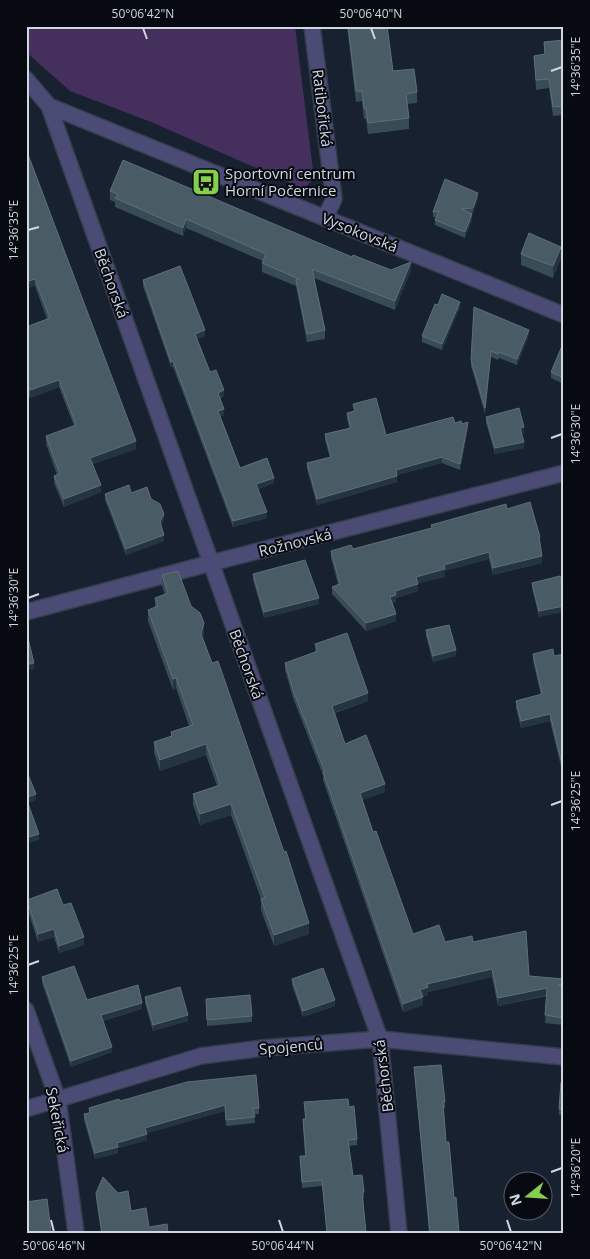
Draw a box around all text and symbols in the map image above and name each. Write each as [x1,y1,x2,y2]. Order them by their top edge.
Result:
text: 50°06'42"N [112,5,174,22]
text: 50°06'40"N [340,5,402,22]
text: 14°36'35"E [567,37,584,97]
street label: Ratibořická [308,68,338,148]
place label: Sportovní centrum Horní Počernice [225,163,356,200]
bus stop icon: Sportovní centrum Horní Počernice [191,167,221,197]
text: 14°36'35"E [5,200,22,260]
street label: Vysokovská [319,208,401,256]
street label: Běchorská [90,245,134,321]
text: 14°36'30"E [567,404,584,464]
street label: Rožnovská [256,523,334,561]
text: 14°36'30"E [5,568,22,628]
street label: Běchorská [225,626,269,702]
text: 14°36'25"E [567,771,584,831]
text: 14°36'25"E [5,935,22,995]
street label: Spojenců [258,1033,324,1059]
street label: Běchorská [369,1039,397,1113]
street label: Sekeřická [42,1086,74,1154]
text: 14°36'20"E [567,1138,584,1198]
north arrow [502,1172,552,1222]
text: N [504,1192,526,1208]
text: 50°06'46"N [23,1237,85,1254]
text: 50°06'44"N [252,1237,314,1254]
text: 50°06'42"N [480,1237,542,1254]

